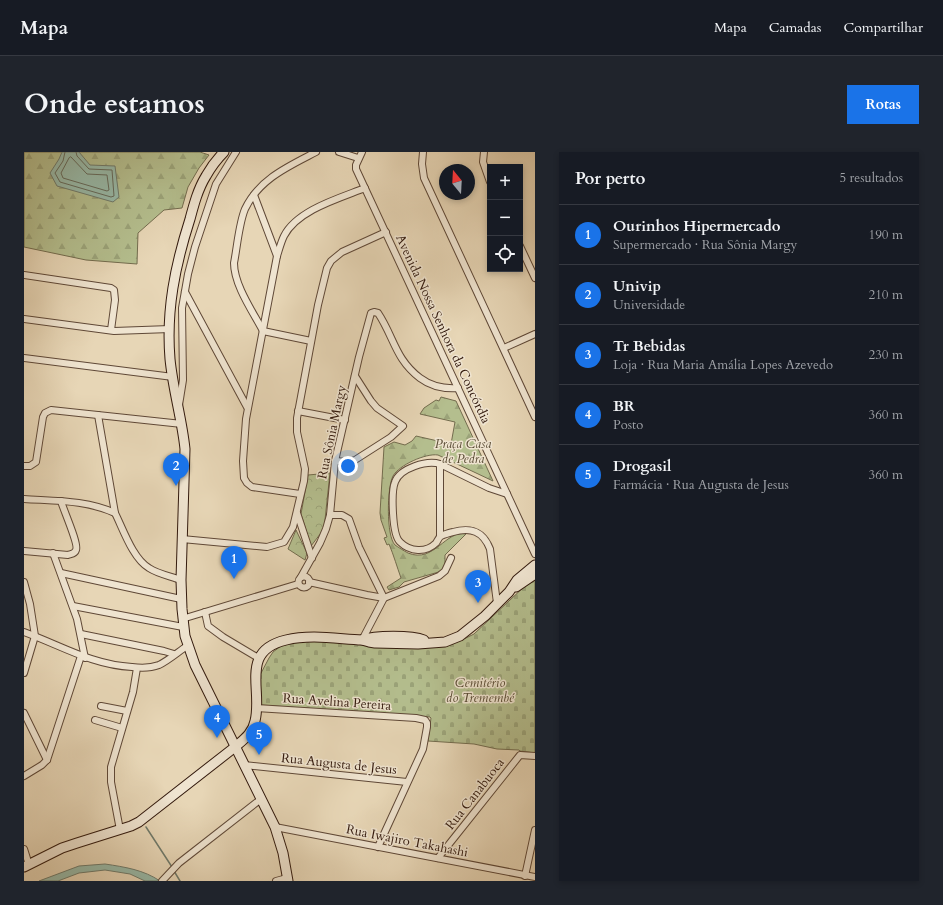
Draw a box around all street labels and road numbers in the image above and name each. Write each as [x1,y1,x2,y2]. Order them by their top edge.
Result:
street label: Avenida Nossa Senhora da Concórdia [391,231,495,427]
street label: Rua Sônia Margy [313,383,351,481]
street label: Rua Avelina Pereira [282,689,392,715]
street label: Rua Augusta de Jesus [280,749,398,779]
street label: Rua Canabuoca [441,754,509,834]
street label: Rua Iwajiro Takahashi [344,820,470,862]

